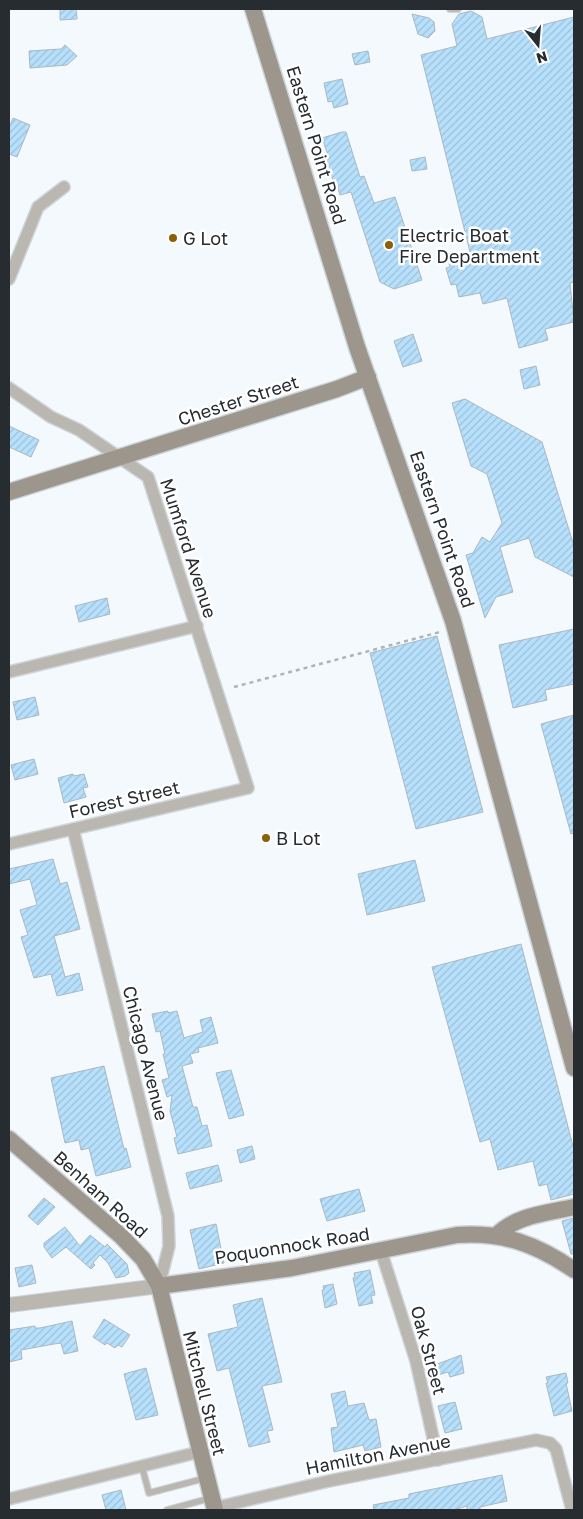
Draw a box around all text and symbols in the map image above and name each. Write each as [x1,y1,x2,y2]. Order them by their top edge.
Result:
north arrow [513,20,563,70]
text: N [534,48,550,68]
street label: Eastern Point Road [282,63,352,227]
place label: Electric Boat Fire Department [399,224,540,267]
place label: G Lot [183,227,228,249]
marker: G Lot [167,232,179,244]
marker: Electric Boat Fire Department [383,239,395,251]
street label: Chester Street [175,370,301,430]
street label: Eastern Point Road [406,448,480,610]
street label: Mumford Avenue [156,475,222,621]
street label: Forest Street [66,776,182,822]
place label: B Lot [276,827,321,849]
marker: B Lot [260,832,272,844]
street label: Chicago Avenue [119,983,173,1123]
street label: Benham Road [49,1146,153,1242]
street label: Poquonnock Road [213,1222,371,1268]
street label: Oak Street [407,1303,451,1397]
street label: Mitchell Street [179,1328,231,1458]
street label: Hamilton Avenue [304,1429,452,1479]

